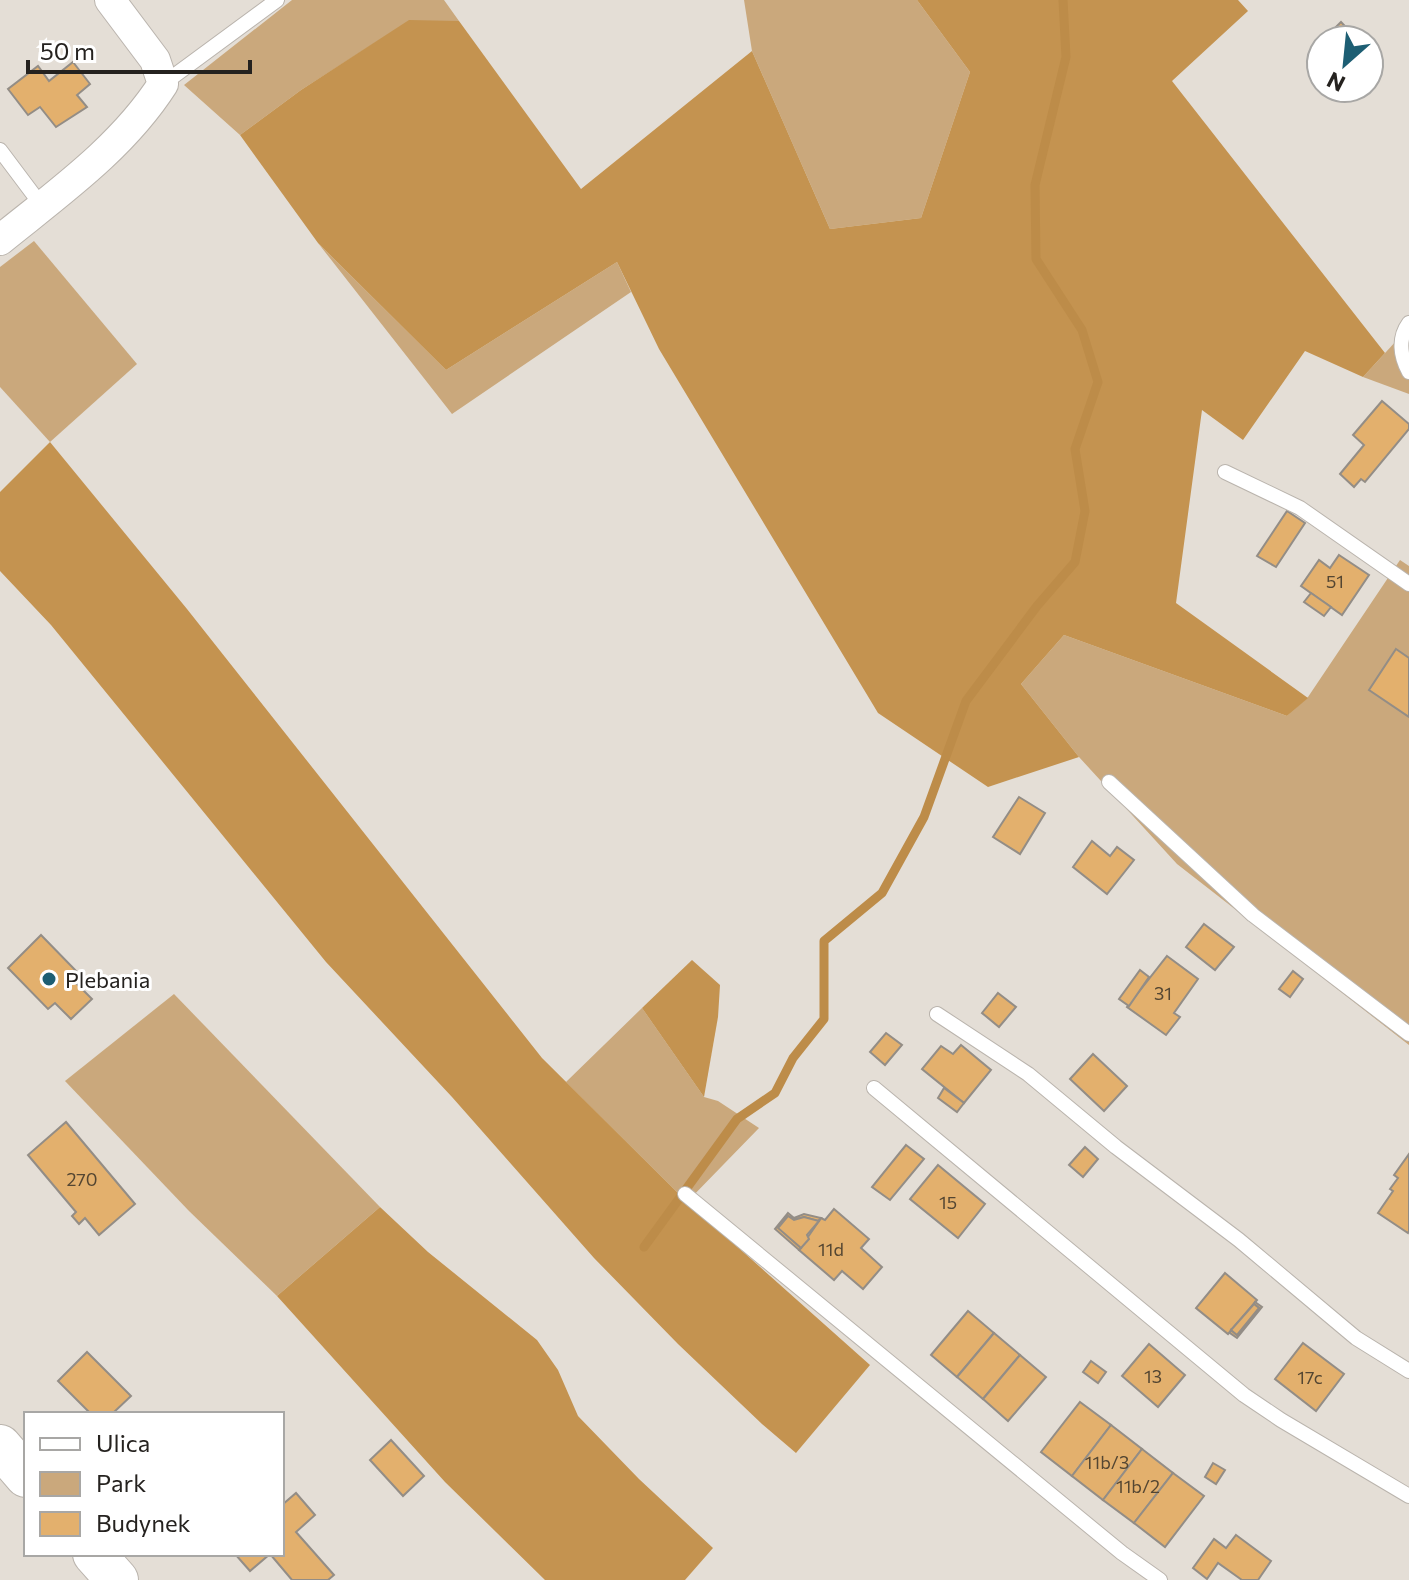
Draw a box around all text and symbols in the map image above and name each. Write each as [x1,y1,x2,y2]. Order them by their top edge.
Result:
scale bar [28,24,250,74]
north arrow [1305,24,1385,104]
text: 50 m [40,36,95,65]
text: N [1322,66,1349,98]
house number: 51 [1326,570,1344,592]
place label: Plebania [65,966,150,993]
marker: Plebania [40,970,58,988]
house number: 31 [1154,982,1172,1004]
house number: 270 [66,1168,98,1190]
house number: 15 [939,1191,957,1213]
house number: 11d [818,1238,844,1260]
house number: 13 [1144,1365,1162,1387]
house number: 17c [1297,1366,1323,1388]
legend [24,1412,284,1556]
text: Ulica [96,1428,150,1457]
house number: 11b/3 [1085,1451,1129,1473]
text: Park [96,1468,146,1497]
house number: 11b/2 [1116,1475,1160,1497]
text: Budynek [96,1508,191,1537]

